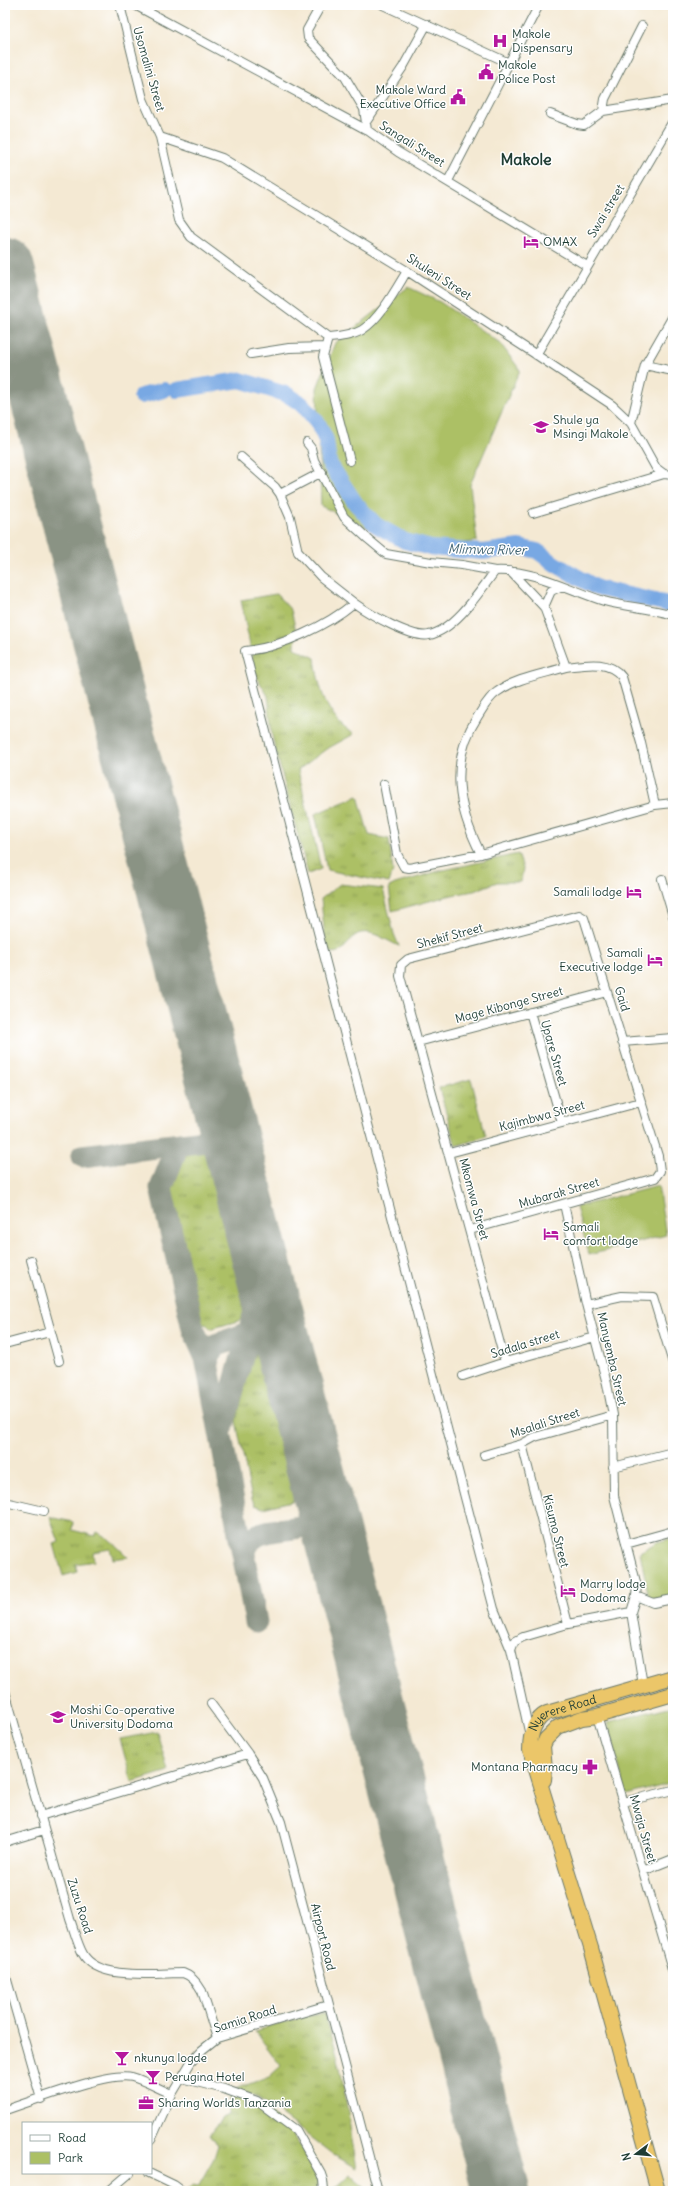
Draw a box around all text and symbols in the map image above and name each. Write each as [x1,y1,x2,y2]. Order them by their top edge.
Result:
street label: Usomalini Street [130,25,169,113]
place label: Makole Dispensary [512,26,573,55]
hospital icon: Makole Dispensary [491,32,509,50]
place label: Makole Police Post [498,57,556,86]
public building icon: Makole Police Post [477,63,495,81]
place label: Makole Ward Executive Office [360,82,446,111]
public building icon: Makole Ward Executive Office [449,88,467,106]
street label: Sangali Street [377,118,448,170]
district label: Makole [500,149,552,169]
street label: Swai street [584,181,627,240]
hotel icon: OMAX [522,233,540,251]
place label: OMAX [543,234,578,249]
street label: Shuleni Street [404,250,474,303]
place label: Shule ya Msingi Makole [553,412,628,441]
school or university icon: Shule ya Msingi Makole [532,418,550,436]
water label: Mlimwa River [448,540,528,559]
hotel icon: Samali lodge [625,883,643,901]
place label: Samali lodge [553,884,622,899]
street label: Shekif Street [415,920,485,952]
place label: Samali Executive lodge [559,945,643,974]
hotel icon: Samali Executive lodge [646,951,664,969]
street label: Mage Kibonge Street [453,983,564,1026]
street label: Gaid [612,985,633,1013]
street label: Upare Street [538,1018,571,1087]
street label: Kajimbwa Street [497,1097,586,1134]
street label: Mkomwa Street [456,1156,493,1241]
street label: Mubarak Street [517,1174,601,1211]
place label: Samali comfort lodge [563,1219,638,1248]
hotel icon: Samali comfort lodge [542,1225,560,1243]
street label: Manyemba Street [594,1311,631,1407]
street label: Sadala street [489,1326,561,1361]
street label: Msalali Street [508,1404,581,1441]
street label: Kisumo Street [540,1493,573,1569]
place label: Marry lodge Dodoma [580,1576,646,1605]
hotel icon: Marry lodge Dodoma [559,1582,577,1600]
street label: Nyerere Road [525,1691,598,1733]
place label: Moshi Co-operative University Dodoma [70,1702,175,1731]
school or university icon: Moshi Co-operative University Dodoma [49,1708,67,1726]
pharmacy icon: Montana Pharmacy [581,1758,599,1776]
place label: Montana Pharmacy [471,1759,578,1774]
street label: Mwaja Street [627,1793,660,1865]
street label: Zuzu Road [64,1876,96,1935]
street label: Airport Road [308,1902,339,1972]
street label: Samia Road [212,2001,278,2036]
bar icon: nkunya logde [113,2049,131,2067]
place label: nkunya logde [134,2050,207,2065]
bar icon: Perugina Hotel [144,2068,162,2086]
place label: Perugina Hotel [165,2069,244,2084]
office icon: Sharing Worlds Tanzania [137,2094,155,2112]
place label: Sharing Worlds Tanzania [158,2095,291,2110]
legend [22,2122,152,2174]
text: Road [58,2130,86,2145]
north arrow [616,2134,656,2174]
text: Park [58,2150,83,2165]
text: N [619,2151,634,2162]

